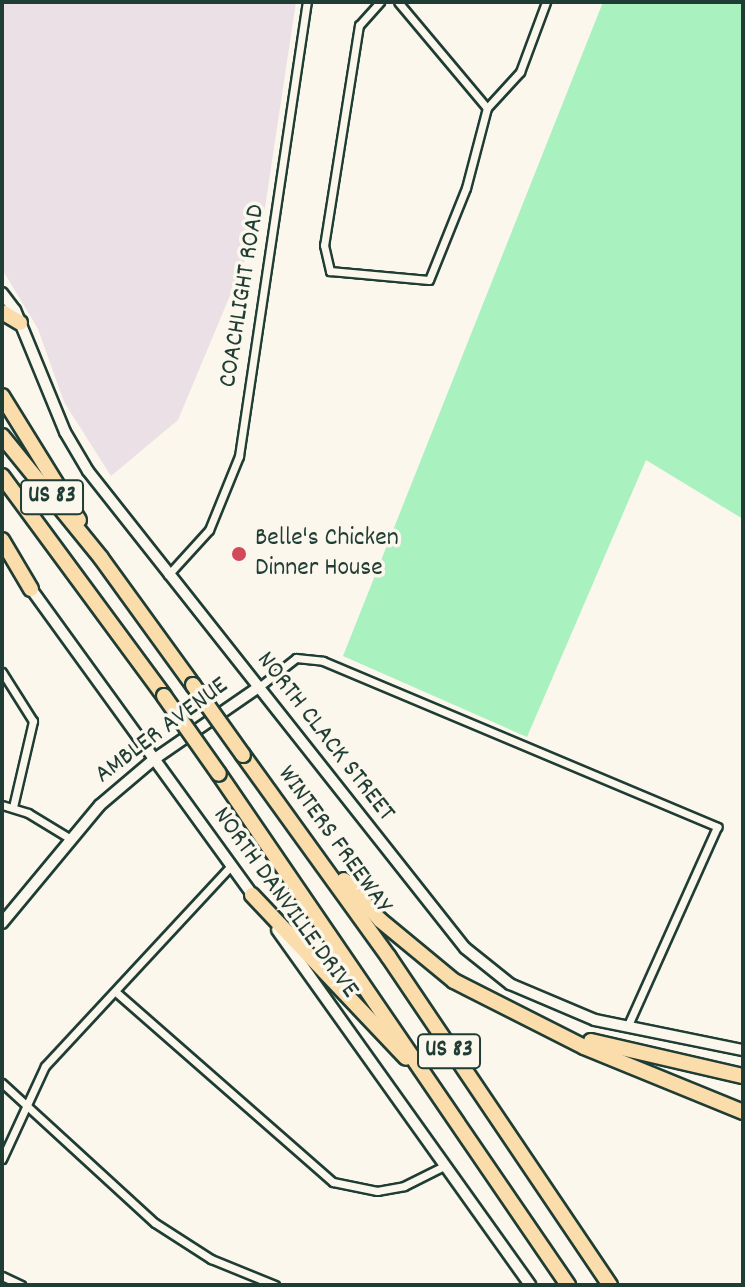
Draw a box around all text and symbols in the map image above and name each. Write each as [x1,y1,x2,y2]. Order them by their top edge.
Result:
street label: COACHLIGHT ROAD [213,202,273,390]
road number: US 83 [20,477,84,517]
place label: Belle's Chicken Dinner House [255,523,399,584]
marker: Belle's Chicken Dinner House [230,545,248,563]
street label: NORTH CLACK STREET [249,646,401,828]
street label: AMBLER AVENUE [89,671,235,791]
street label: WINTERS FREEWAY [270,760,398,920]
street label: NORTH DANVILLE DRIVE [205,801,365,1005]
road number: US 83 [417,1031,481,1071]

